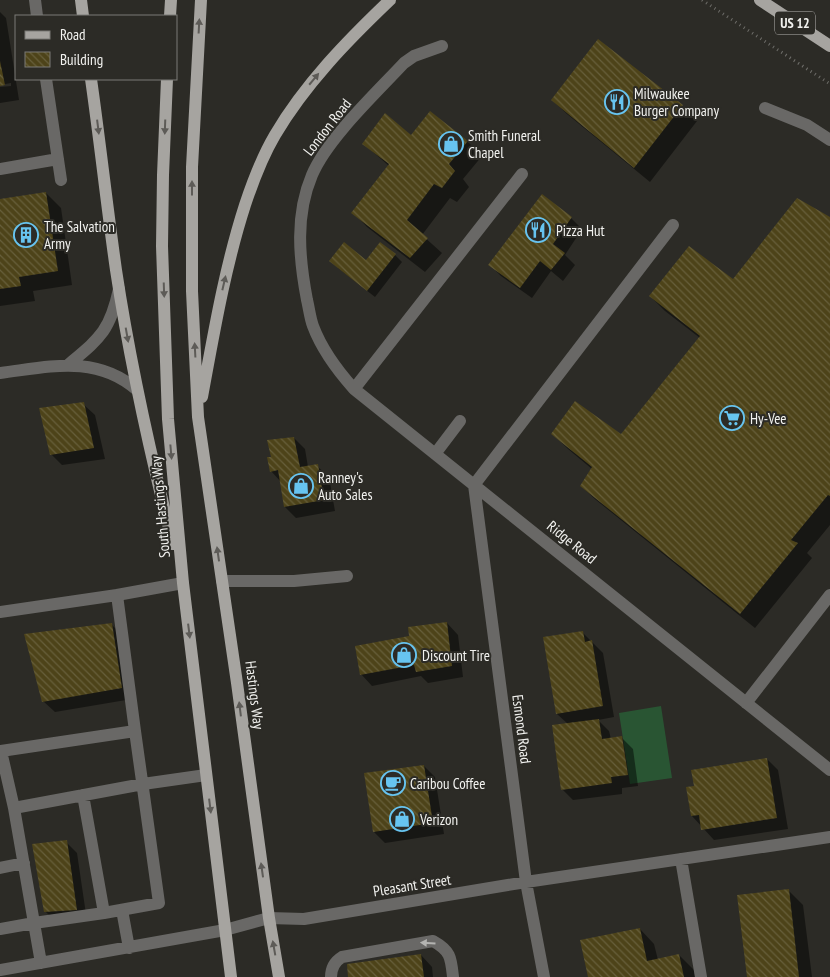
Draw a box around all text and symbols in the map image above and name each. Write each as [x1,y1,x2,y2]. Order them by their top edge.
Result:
road number: US 12 [775,12,815,34]
legend [15,15,178,80]
one-way arrow [196,17,204,33]
text: Road [60,25,86,44]
text: Building [60,50,103,69]
one-way arrow [308,73,319,85]
place label: Milwaukee Burger Company [634,84,719,120]
restaurant icon: Milwaukee Burger Company [604,89,630,115]
street label: London Road [299,95,355,159]
one-way arrow [94,119,102,135]
one-way arrow [160,120,168,136]
place label: Smith Funeral Chapel [468,126,541,162]
shop icon: Smith Funeral Chapel [438,131,464,157]
one-way arrow [188,180,196,196]
place label: The Salvation Army [44,217,115,253]
restaurant icon: Pizza Hut [525,217,551,243]
place label: Pizza Hut [556,221,605,240]
building icon: The Salvation Army [13,222,39,248]
one-way arrow [220,275,228,290]
one-way arrow [160,282,168,298]
one-way arrow [124,327,132,343]
one-way arrow [190,342,198,358]
supermarket icon: Hy-Vee [719,405,745,431]
place label: Hy-Vee [750,409,786,428]
one-way arrow [168,444,176,460]
street label: South Hastings Way [146,455,174,559]
place label: Ranney's Auto Sales [318,468,372,504]
shop icon: Ranney's Auto Sales [288,473,314,499]
street label: Ridge Road [543,516,601,568]
one-way arrow [214,545,222,561]
one-way arrow [185,623,193,639]
shop icon: Discount Tire [391,642,417,668]
place label: Discount Tire [422,646,490,665]
street label: Hastings Way [241,660,269,731]
street label: Esmond Road [508,693,536,765]
one-way arrow [236,701,244,717]
cafe icon: Caribou Coffee [380,770,406,796]
place label: Caribou Coffee [410,774,485,793]
one-way arrow [206,798,214,814]
shop icon: Verizon [389,806,415,832]
place label: Verizon [419,810,458,829]
one-way arrow [258,862,266,878]
street label: Pleasant Street [372,869,452,901]
one-way arrow [420,938,436,946]
one-way arrow [269,939,277,955]

